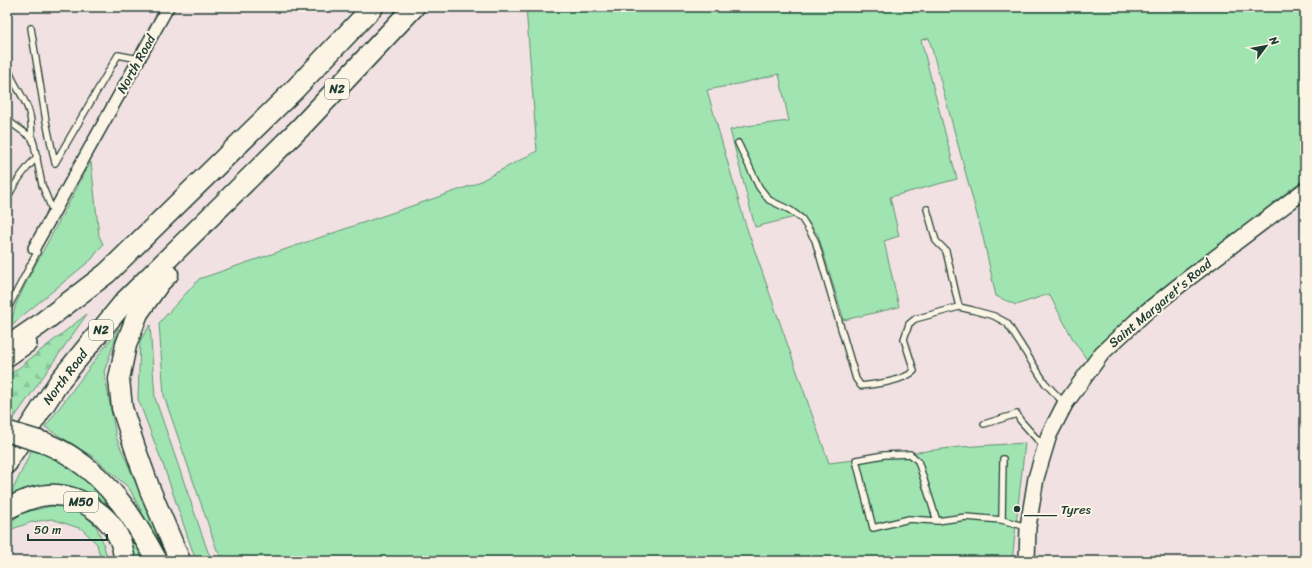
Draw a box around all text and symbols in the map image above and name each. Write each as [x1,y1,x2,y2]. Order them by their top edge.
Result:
north arrow [1246,26,1286,66]
street label: North Road [110,29,162,98]
text: N [1263,32,1284,50]
road number: N2 [325,79,349,99]
street label: Saint Margaret's Road [1103,252,1218,353]
road number: N2 [89,320,113,340]
street label: North Road [36,343,94,410]
road number: M50 [64,492,98,512]
place label: _____ Tyres [1023,498,1092,521]
marker: _____ Tyres [1012,504,1022,514]
scale bar [28,516,107,542]
text: 50 m [34,519,61,541]

